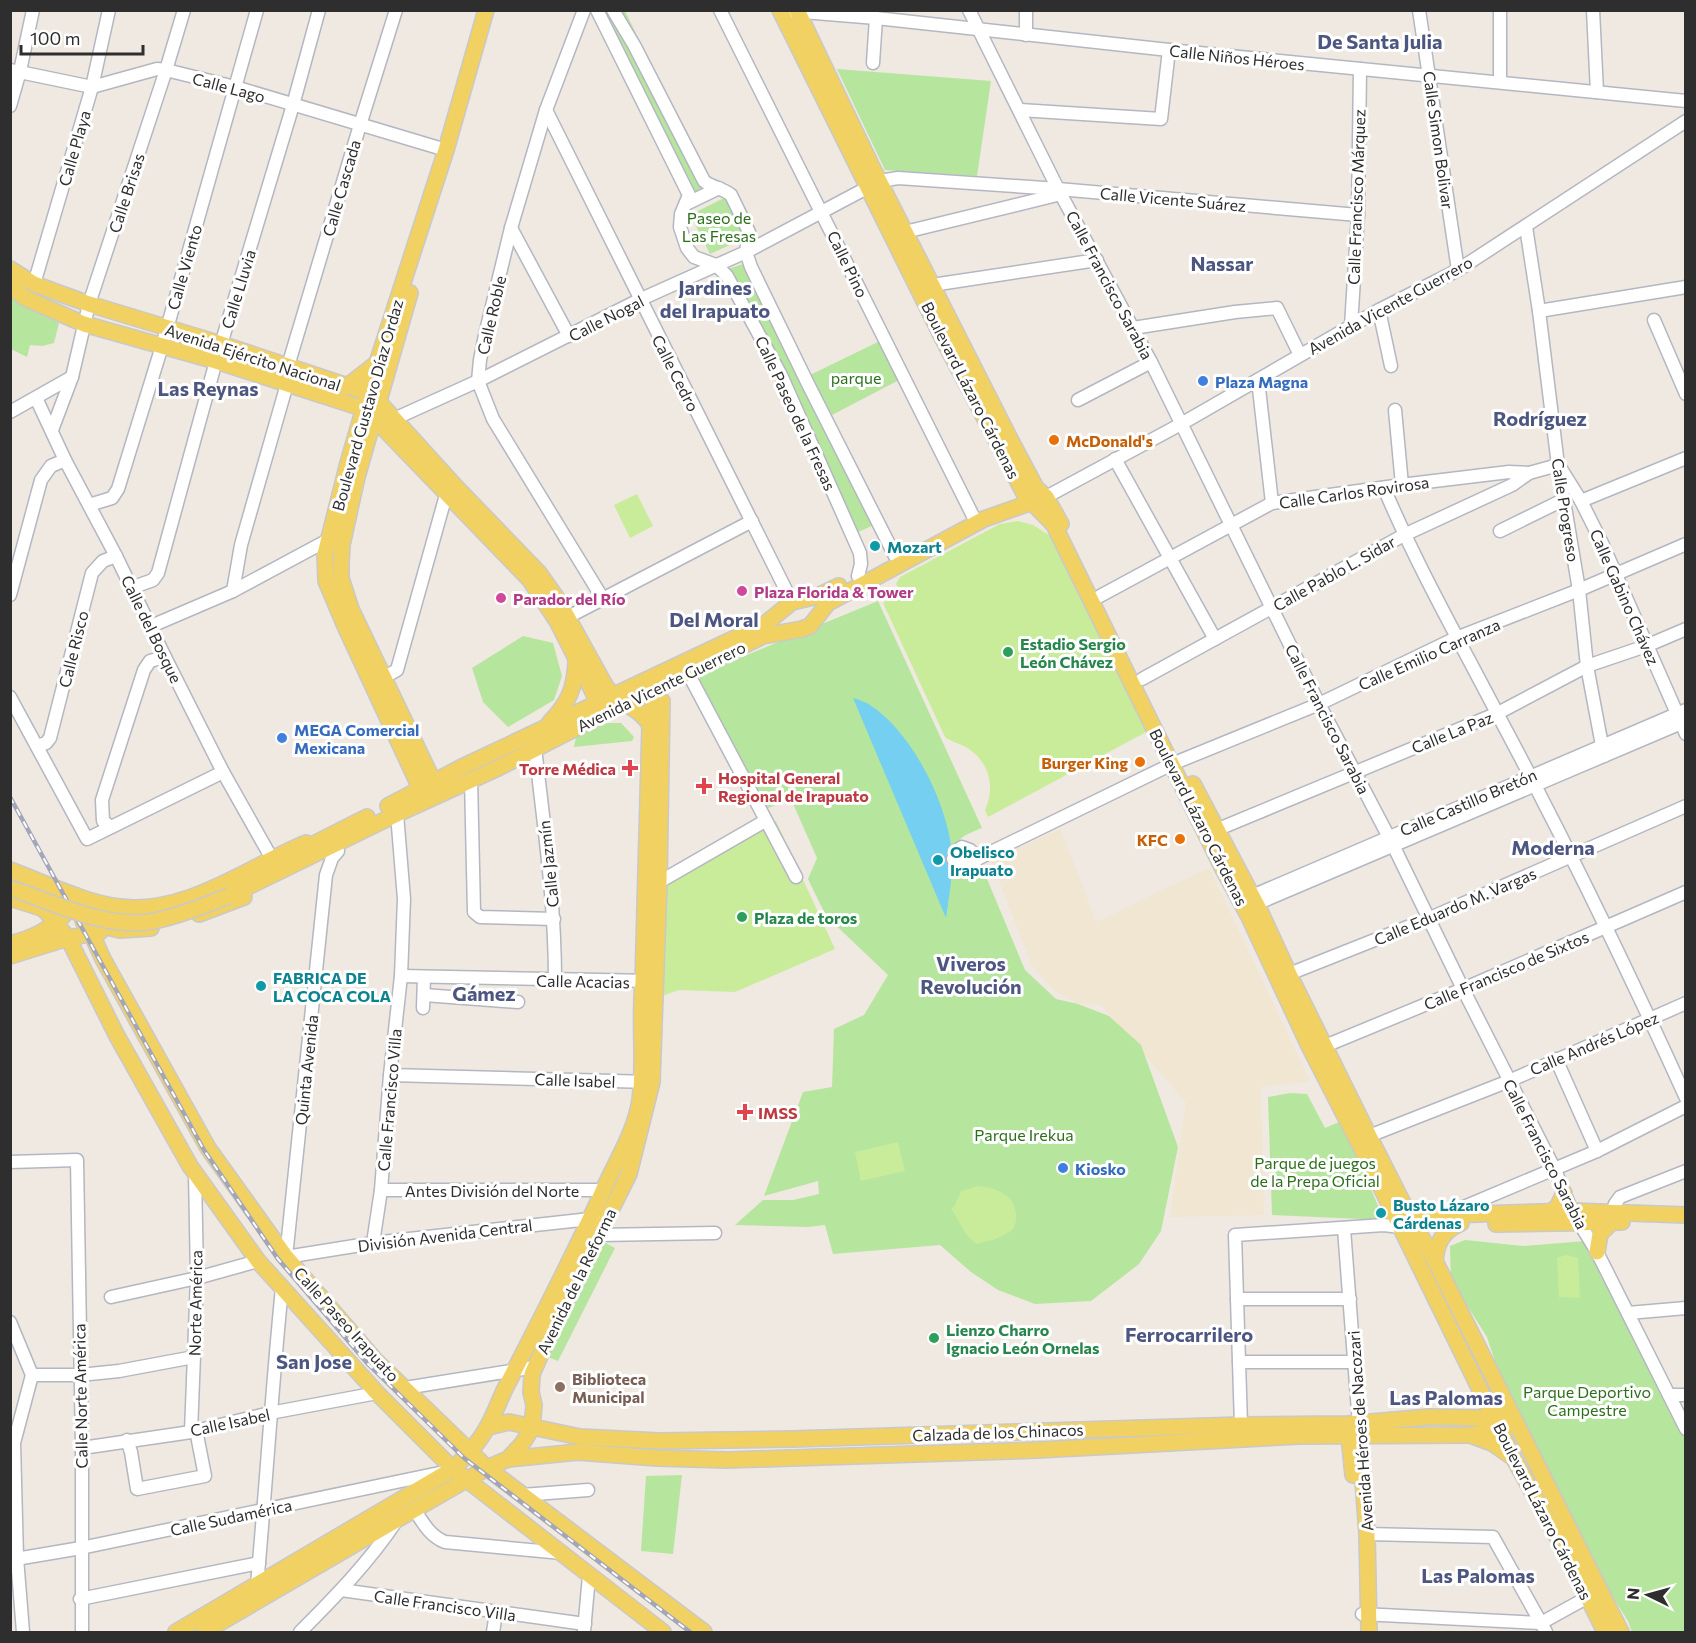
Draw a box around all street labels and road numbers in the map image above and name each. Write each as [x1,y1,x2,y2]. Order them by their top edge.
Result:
street label: Calle Niños Héroes [1168,40,1306,74]
street label: Calle Lago [191,68,267,106]
street label: Calle Simon Bolivar [1420,70,1458,211]
street label: Calle Playa [54,108,94,188]
street label: Calle Francisco Márquez [1343,109,1369,285]
street label: Calle Cascada [318,138,364,238]
street label: Calle Brisas [104,151,148,235]
street label: Calle Vicente Suárez [1099,183,1247,215]
street label: Calle Francisco Sarabia [1063,207,1157,363]
street label: Calle Viento [163,222,205,312]
street label: Calle Pino [824,228,872,300]
street label: Calle Lluvia [217,247,259,331]
street label: Avenida Vicente Guerrero [1304,252,1476,358]
street label: Calle Roble [473,274,509,356]
street label: Calle Nogal [565,291,647,345]
street label: Boulevard Gustavo Díaz Ordaz [328,297,406,513]
street label: Boulevard Lázaro Cárdenas [918,298,1024,482]
street label: Avenida Ejército Nacional [163,320,343,394]
street label: Calle Cedro [649,332,703,414]
street label: Calle Paseo de la Fresas [752,333,840,493]
street label: Calle Progreso [1548,457,1584,563]
street label: Calle Carlos Rovirosa [1278,472,1430,512]
street label: Calle Gabino Chávez [1586,526,1664,668]
street label: Calle Pablo L. Sidar [1269,531,1399,615]
street label: Calle del Bosque [118,572,186,686]
street label: Calle Risco [54,609,92,689]
street label: Calle Emilio Carranza [1355,614,1503,694]
street label: Avenida Vicente Guerrero [574,637,748,735]
street label: Calle Francisco Sarabia [1282,641,1374,797]
street label: Calle La Paz [1409,707,1495,757]
street label: Boulevard Lázaro Cárdenas [1146,725,1252,909]
street label: Calle Castillo Bretón [1397,765,1539,839]
street label: Calle Jazmín [534,820,562,908]
street label: Calle Eduardo M. Vargas [1371,863,1539,949]
street label: Calle Francisco de Sixtos [1421,927,1591,1013]
street label: Calle Acacias [536,971,630,991]
street label: Calle Andrés López [1527,1007,1661,1079]
street label: Quinta Avenida [291,1014,321,1126]
street label: Calle Francisco Villa [373,1028,405,1172]
street label: Calle Isabel [534,1069,616,1091]
street label: Calle Francisco Sarabia [1500,1076,1592,1232]
street label: Antes División del Norte [405,1181,579,1200]
street label: Avenida de la Reforma [532,1205,620,1357]
street label: División Avenida Central [357,1215,533,1255]
street label: Norte América [185,1250,205,1356]
street label: Calle Paseo Irapuato [291,1263,403,1385]
street label: Calle Norte América [69,1323,91,1469]
street label: Avenida Héroes de Nacozari [1344,1330,1376,1532]
street label: Calle Isabel [188,1404,272,1440]
street label: Boulevard Lázaro Cárdenas [1490,1419,1596,1603]
street label: Calzada de los Chinacos [912,1420,1084,1444]
street label: Calle Sudamérica [168,1495,294,1539]
street label: Calle Francisco Villa [373,1586,517,1624]

